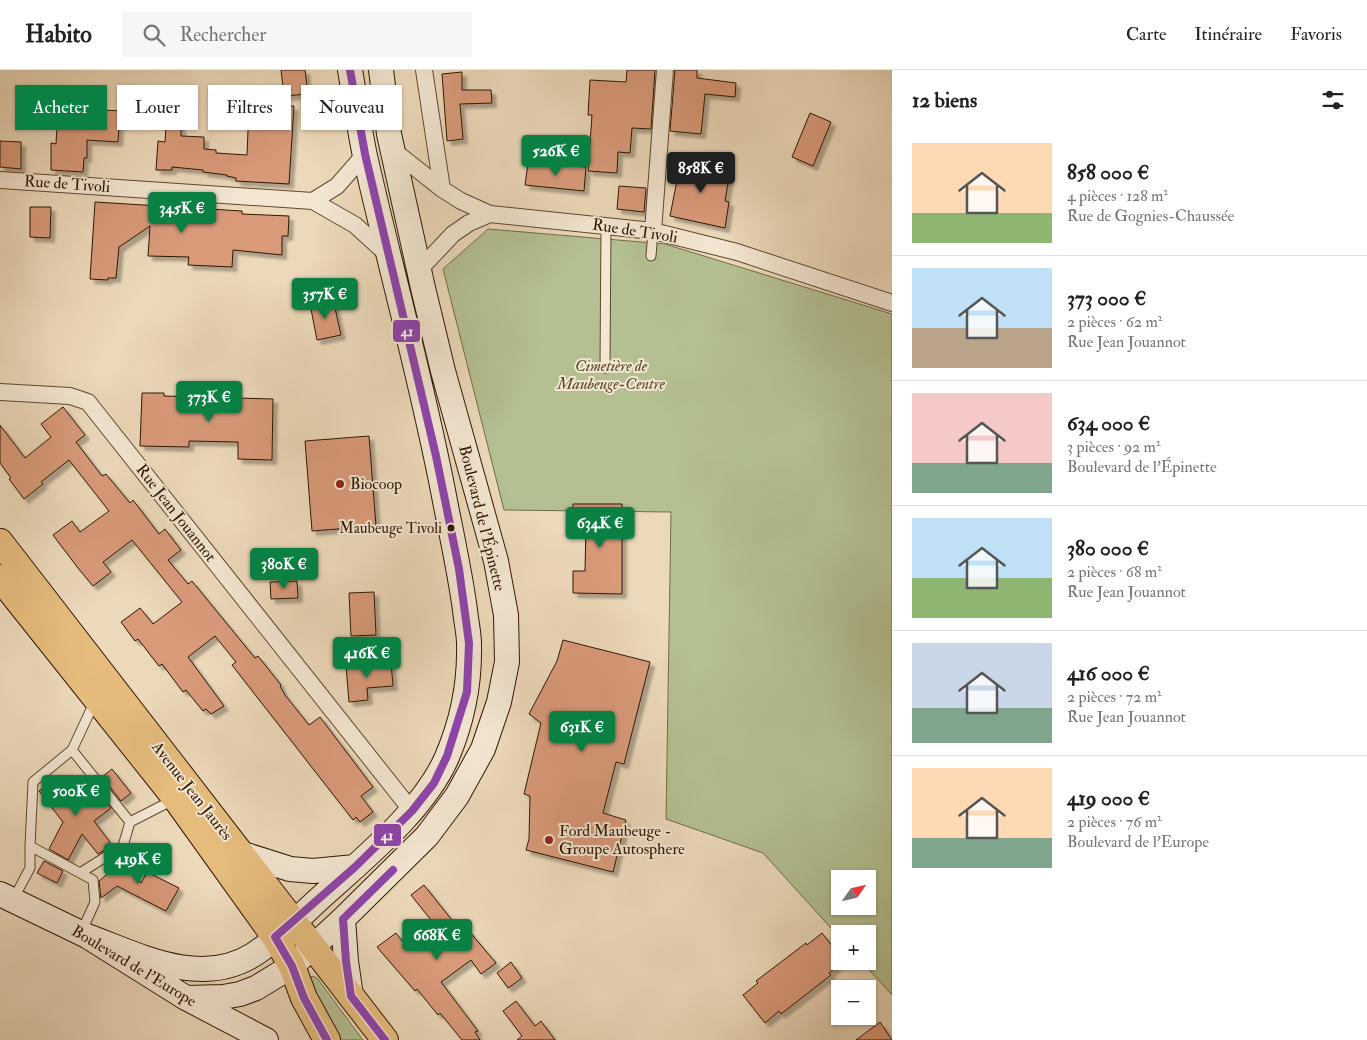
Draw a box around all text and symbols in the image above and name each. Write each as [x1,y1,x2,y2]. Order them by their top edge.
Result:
search box [122,12,472,57]
text: Habito [25,19,92,50]
icon: search [140,21,168,49]
text: Rechercher [180,23,266,47]
text: Carte [1126,23,1167,46]
text: Itinéraire [1195,23,1262,46]
text: Favoris [1290,23,1342,46]
chip: Acheter [15,85,107,130]
chip: Louer [117,85,198,130]
chip: Filtres [208,85,291,130]
chip: Nouveau [301,85,402,130]
icon: filters [1319,86,1347,114]
text: 12 biens [912,87,977,114]
pin: 526K € [515,134,597,177]
text: 526K € [532,141,580,161]
pin: 858K € [660,152,742,194]
text: 858K € [678,158,724,178]
text: 858 000 € [1067,159,1149,186]
icon: home [952,163,1012,223]
street label: Rue de Tivoli [23,171,111,197]
text: 4 pièces · 128 m² [1067,186,1168,206]
pin: 345K € [141,191,223,234]
text: 345K € [159,198,205,218]
text: Rue de Gognies-Chaussée [1067,206,1234,226]
street label: Rue de Tivoli [591,214,679,248]
pin: 357K € [284,278,366,320]
text: 357K € [303,284,347,304]
text: 373 000 € [1067,285,1146,312]
icon: home [952,288,1012,348]
text: 2 pièces · 62 m² [1067,312,1162,332]
line badge: 41 [392,319,421,343]
text: 41 [400,323,413,340]
text: Rue Jean Jouannot [1067,332,1186,352]
park label: Cimetière de Maubeuge-Centre [556,356,666,394]
pin: 373K € [168,380,250,423]
text: 373K € [187,387,231,407]
text: 634 000 € [1067,410,1150,437]
icon: home [952,413,1012,473]
text: 3 pièces · 92 m² [1067,437,1161,457]
street label: Boulevard de l'Épinette [453,443,511,594]
text: Boulevard de l'Épinette [1067,457,1217,477]
street label: Rue Jean Jouannot [131,460,220,567]
place label: Biocoop [350,474,402,495]
marker: Biocoop [334,478,346,490]
pin: 634K € [559,506,641,549]
text: 634K € [577,513,623,533]
place label: Maubeuge Tivoli [339,519,442,538]
marker: Maubeuge Tivoli [446,523,456,533]
text: 380 000 € [1067,535,1149,562]
icon: home [952,538,1012,598]
pin: 380K € [243,548,325,590]
text: 380K € [261,554,307,574]
text: 2 pièces · 68 m² [1067,562,1162,582]
text: Rue Jean Jouannot [1067,582,1186,602]
pin: 416K € [326,636,408,679]
text: 416K € [344,643,390,663]
text: 416 000 € [1067,660,1150,687]
icon: home [952,663,1012,723]
text: 2 pièces · 72 m² [1067,687,1162,707]
text: Rue Jean Jouannot [1067,707,1186,727]
pin: 631K € [541,710,623,753]
text: 631K € [560,717,604,737]
street label: Avenue Jean Jaurès [146,737,237,845]
pin: 500K € [35,774,117,817]
text: 500K € [52,781,100,801]
text: 419 000 € [1067,785,1150,812]
icon: home [952,788,1012,848]
text: 2 pièces · 76 m² [1067,812,1162,832]
place label: Ford Maubeuge - Groupe Autosphere [559,821,685,860]
line badge: 41 [373,823,402,847]
text: 41 [380,827,393,844]
text: Boulevard de l'Europe [1067,832,1209,852]
marker: Ford Maubeuge - Groupe Autosphere [543,834,555,846]
pin: 419K € [97,842,179,885]
text: 419K € [115,849,161,869]
north arrow [831,870,876,915]
map controls [831,870,876,1025]
pin: 668K € [396,918,478,961]
street label: Boulevard de l'Europe [67,921,200,1012]
text: 668K € [413,925,461,945]
button: + [831,925,876,970]
button: − [831,980,876,1025]

